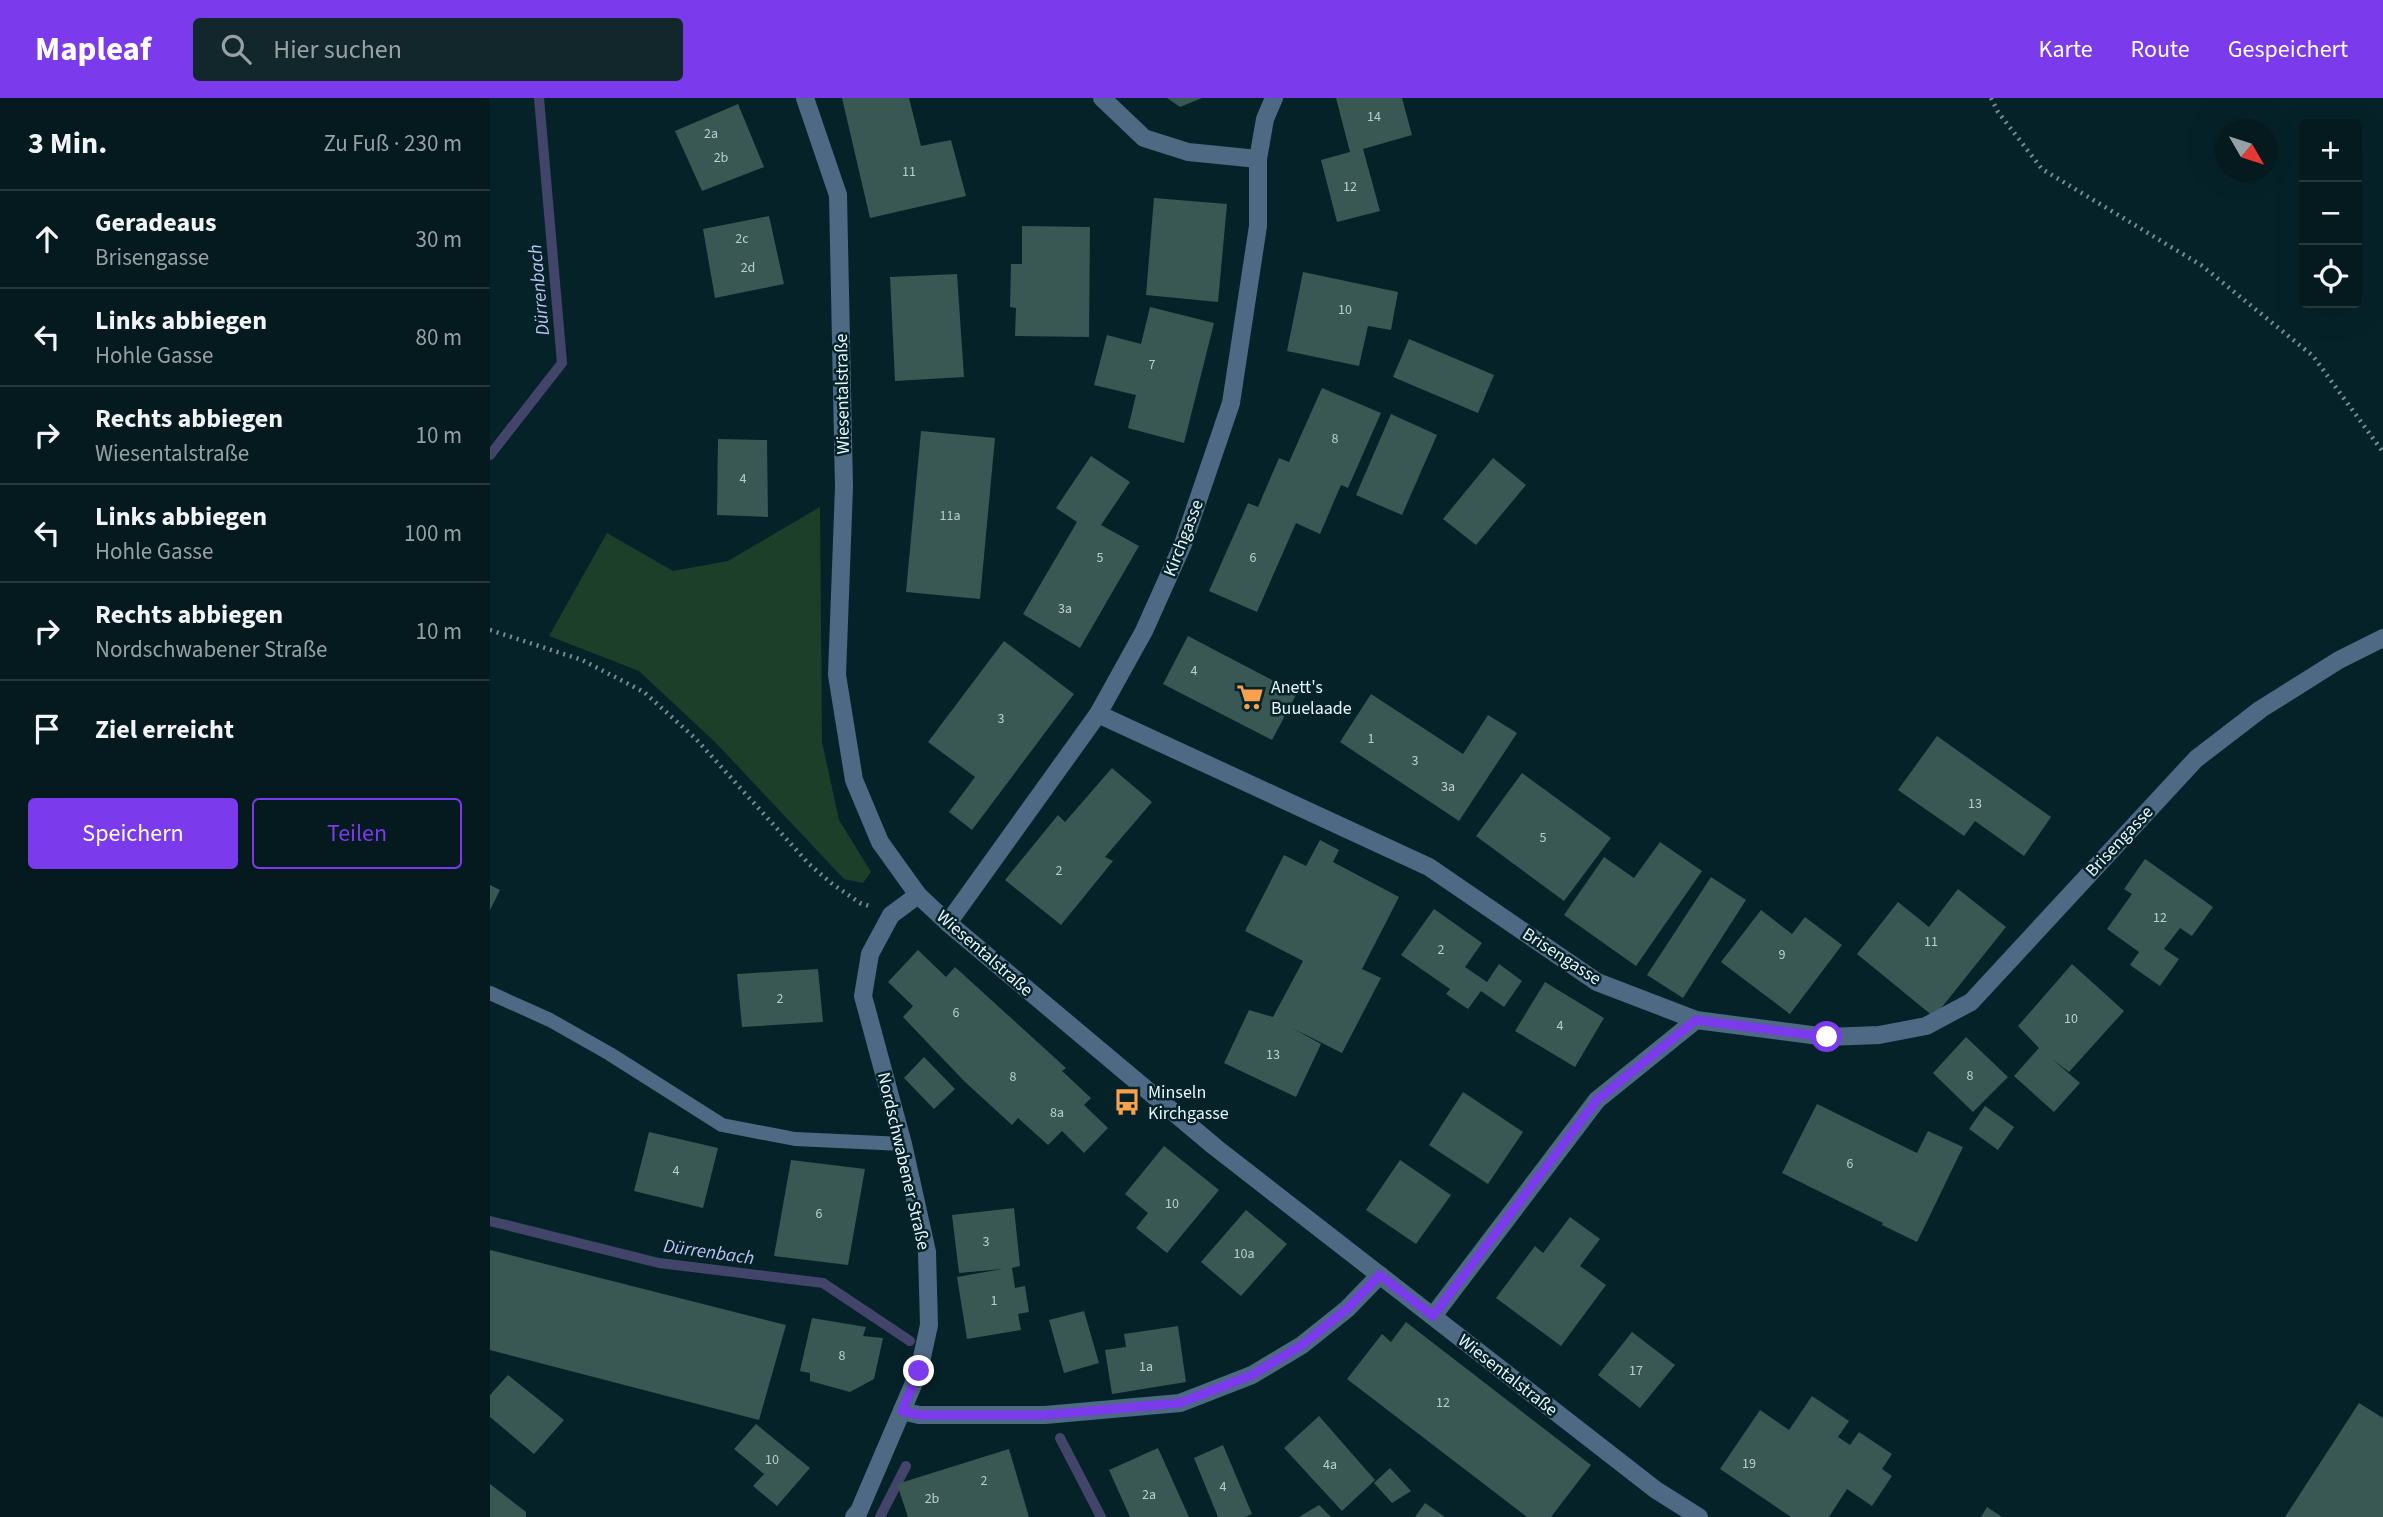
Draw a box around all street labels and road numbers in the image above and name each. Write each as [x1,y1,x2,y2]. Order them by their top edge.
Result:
street label: Wiesentalstraße [829,333,856,455]
street label: Kirchgasse [1157,496,1210,580]
street label: Brisengasse [2080,800,2159,883]
street label: Wiesentalstraße [931,904,1038,1002]
street label: Brisengasse [1517,922,1606,991]
street label: Nordschwabener Straße [871,1070,936,1253]
street label: Wiesentalstraße [1452,1328,1563,1422]

